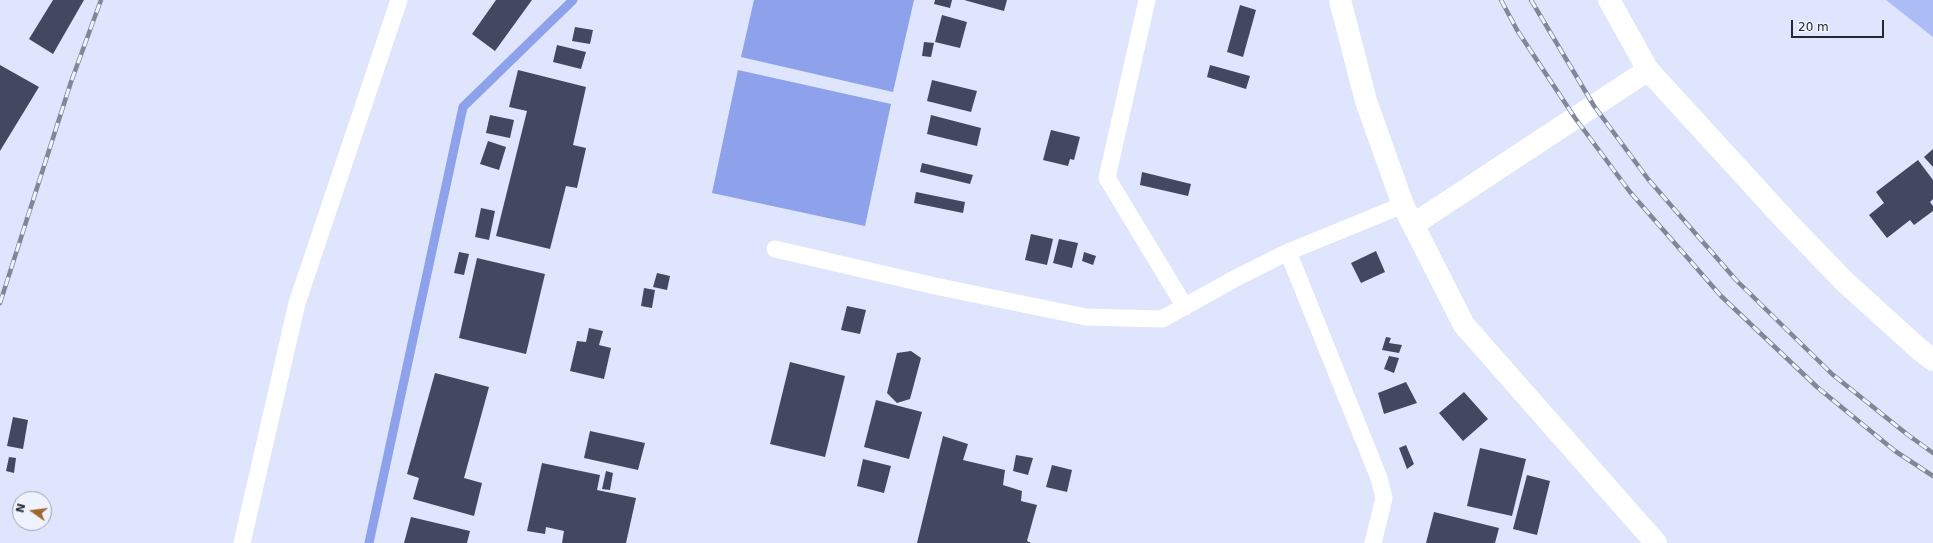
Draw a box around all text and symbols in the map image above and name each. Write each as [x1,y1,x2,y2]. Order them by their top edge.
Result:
scale bar [1793,12,1886,38]
text: 20 m [1798,20,1829,34]
north arrow [12,491,52,531]
text: N [13,502,28,514]

